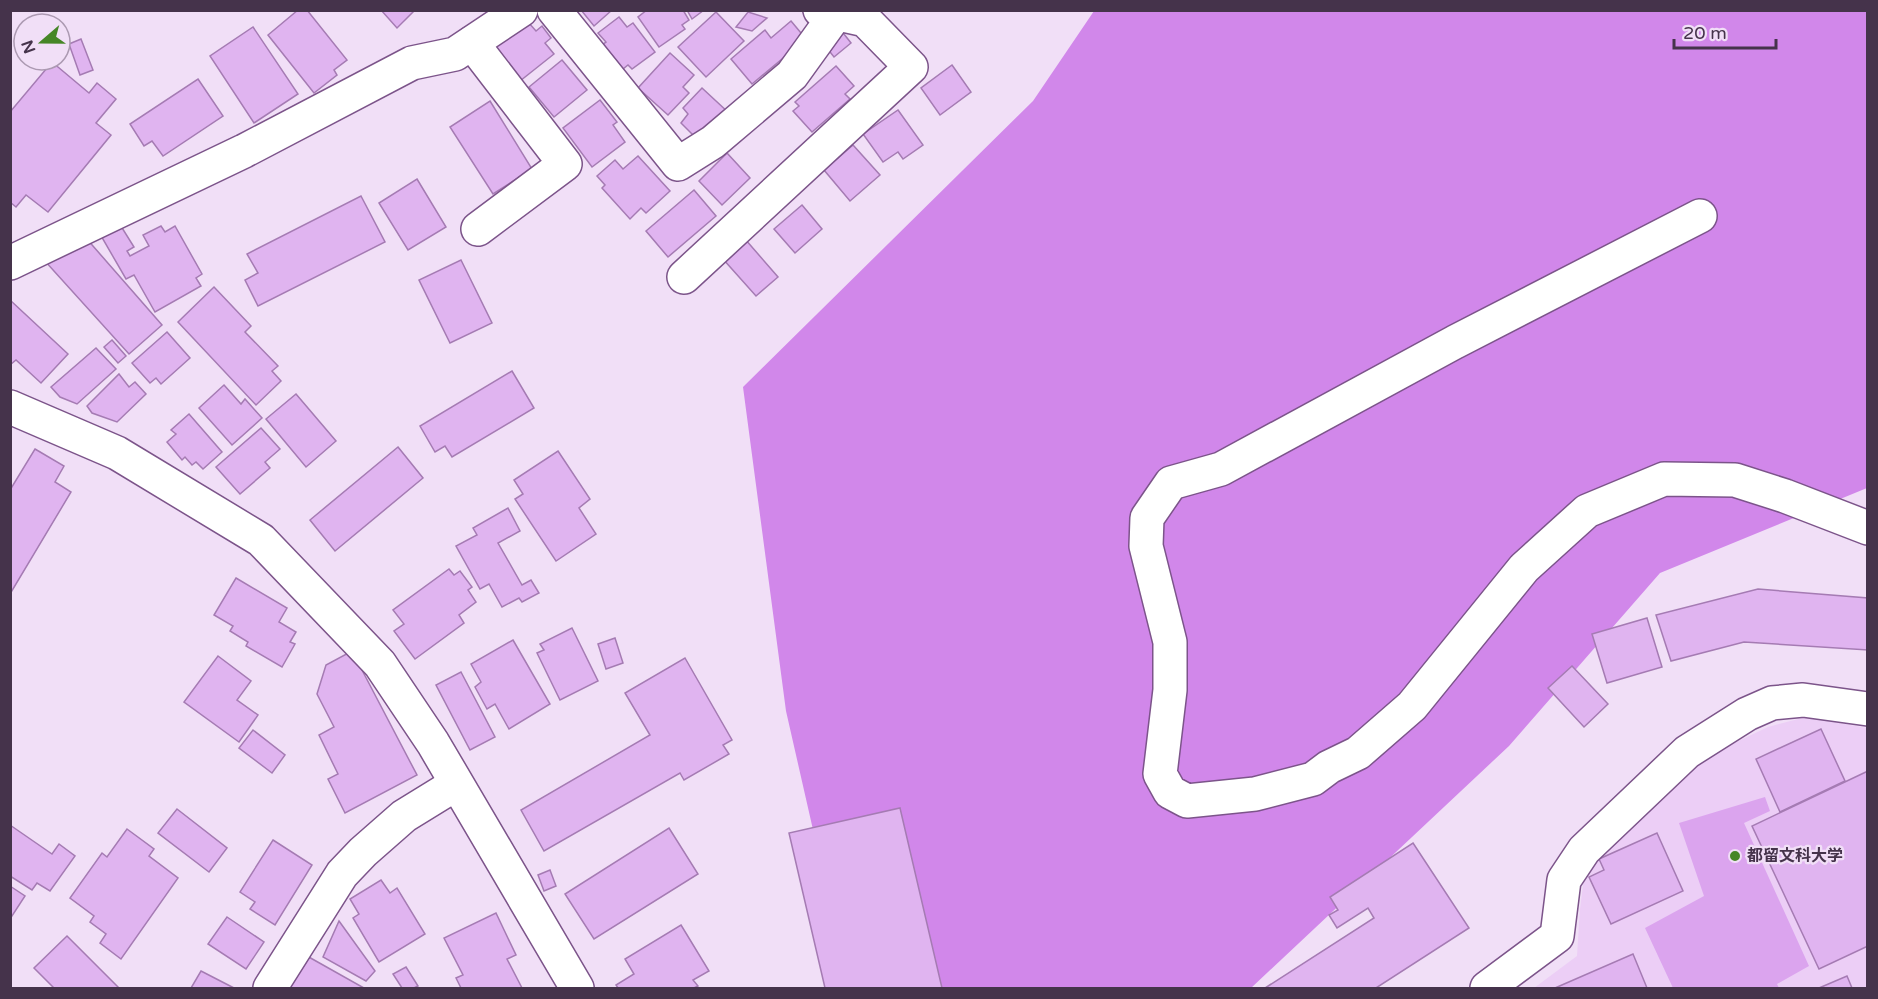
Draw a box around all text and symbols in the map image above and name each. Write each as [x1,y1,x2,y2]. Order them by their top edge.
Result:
north arrow [12,12,72,72]
scale bar [1674,12,1776,50]
text: 20 m [1683,22,1727,44]
text: N [17,37,40,56]
place label: 都留文科大学 [1747,846,1843,866]
marker: 都留文科大学 [1728,849,1742,863]

